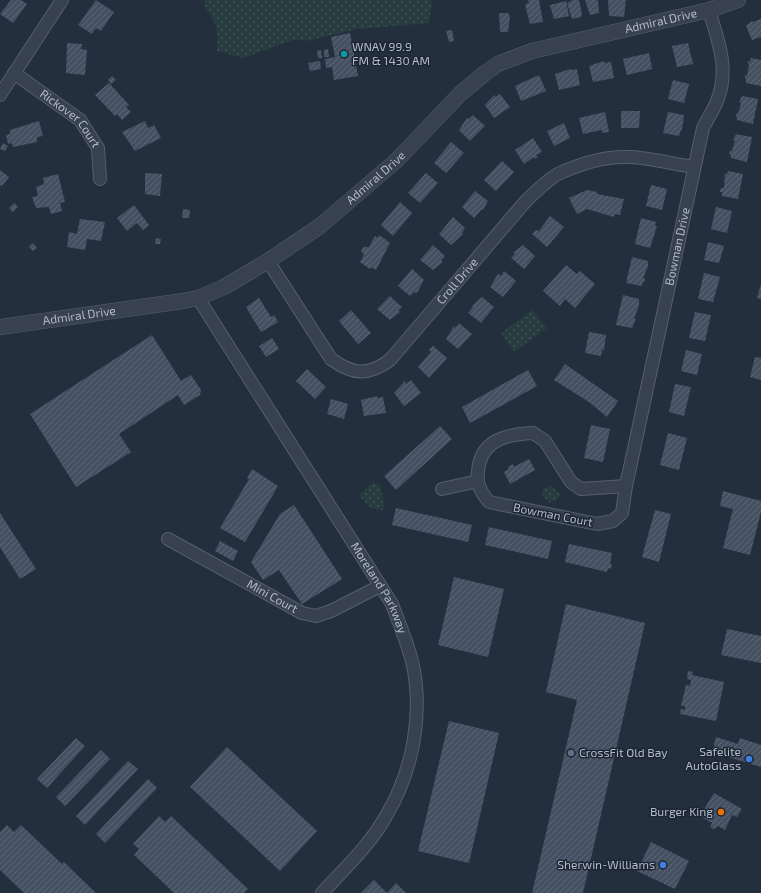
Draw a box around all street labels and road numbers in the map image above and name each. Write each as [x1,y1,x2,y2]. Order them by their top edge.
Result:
street label: Admiral Drive [623,5,698,35]
street label: Rickover Court [38,86,104,150]
street label: Admiral Drive [343,148,408,206]
street label: Bowman Drive [661,206,692,287]
street label: Croll Drive [433,254,480,306]
street label: Admiral Drive [42,303,117,327]
street label: Bowman Court [512,499,595,529]
street label: Moreland Parkway [349,539,411,636]
street label: Mini Court [245,576,301,616]

